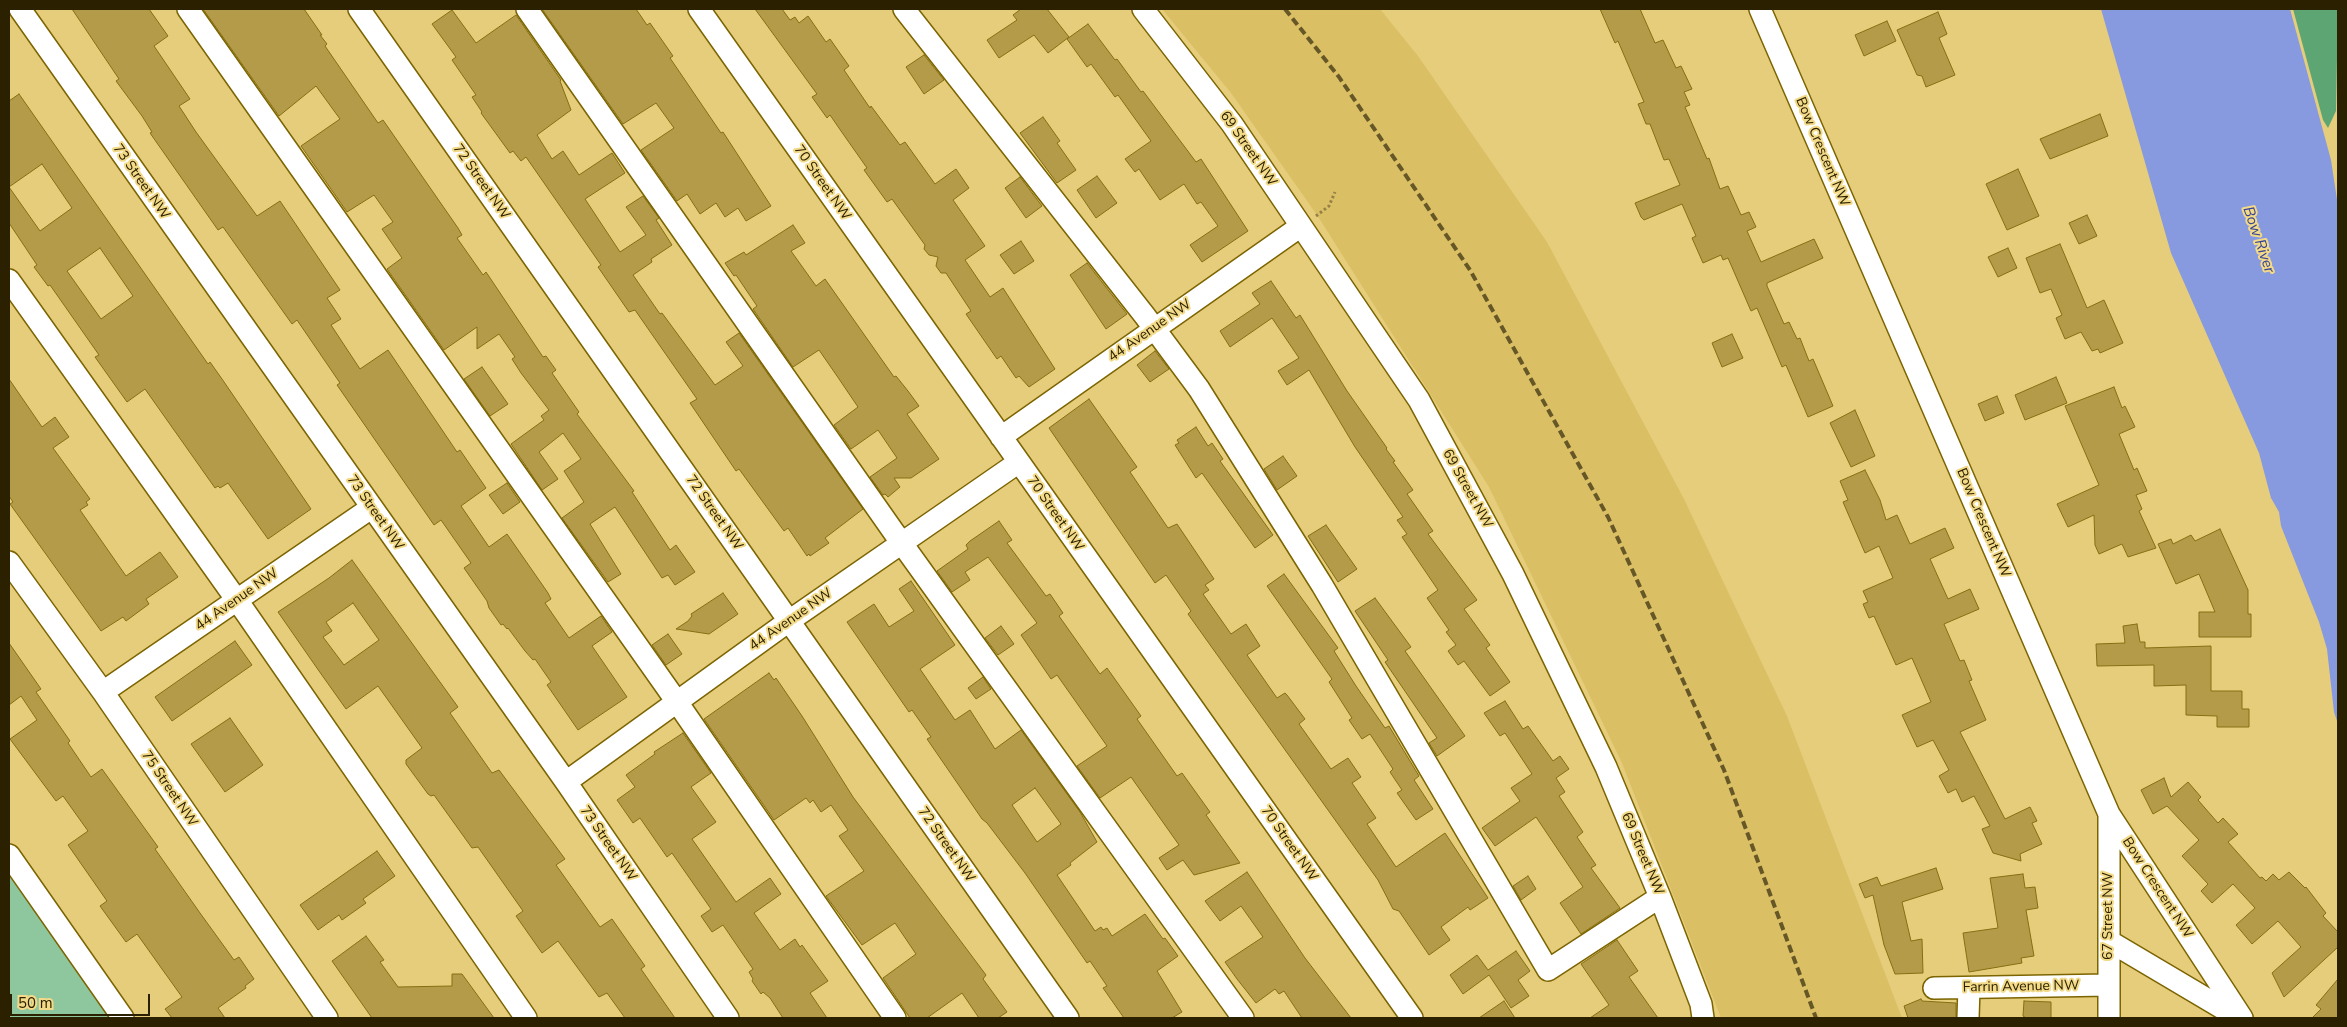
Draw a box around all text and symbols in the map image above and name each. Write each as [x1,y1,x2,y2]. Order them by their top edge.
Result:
street label: Bow Crescent NW [1791,95,1853,209]
street label: 69 Street NW [1216,108,1280,190]
street label: 73 Street NW [109,141,173,223]
street label: 72 Street NW [449,141,513,223]
street label: 70 Street NW [790,142,854,224]
water label: Bow River [2238,204,2278,276]
street label: 44 Avenue NW [1105,296,1195,366]
street label: 69 Street NW [1438,446,1496,532]
street label: Bow Crescent NW [1952,466,2014,580]
street label: 73 Street NW [343,472,407,554]
street label: 72 Street NW [682,472,746,554]
street label: 70 Street NW [1023,473,1087,555]
street label: 44 Avenue NW [192,565,282,635]
street label: 44 Avenue NW [746,585,836,655]
street label: 75 Street NW [137,748,201,830]
street label: 73 Street NW [576,803,640,885]
street label: 70 Street NW [1257,803,1321,885]
street label: 72 Street NW [914,804,978,886]
street label: 69 Street NW [1617,810,1667,898]
street label: Bow Crescent NW [2118,834,2196,942]
street label: 67 Street NW [2101,872,2117,960]
street label: Farrin Avenue NW [1963,978,2079,996]
scale bar [12,984,152,1016]
text: 50 m [18,993,53,1013]

